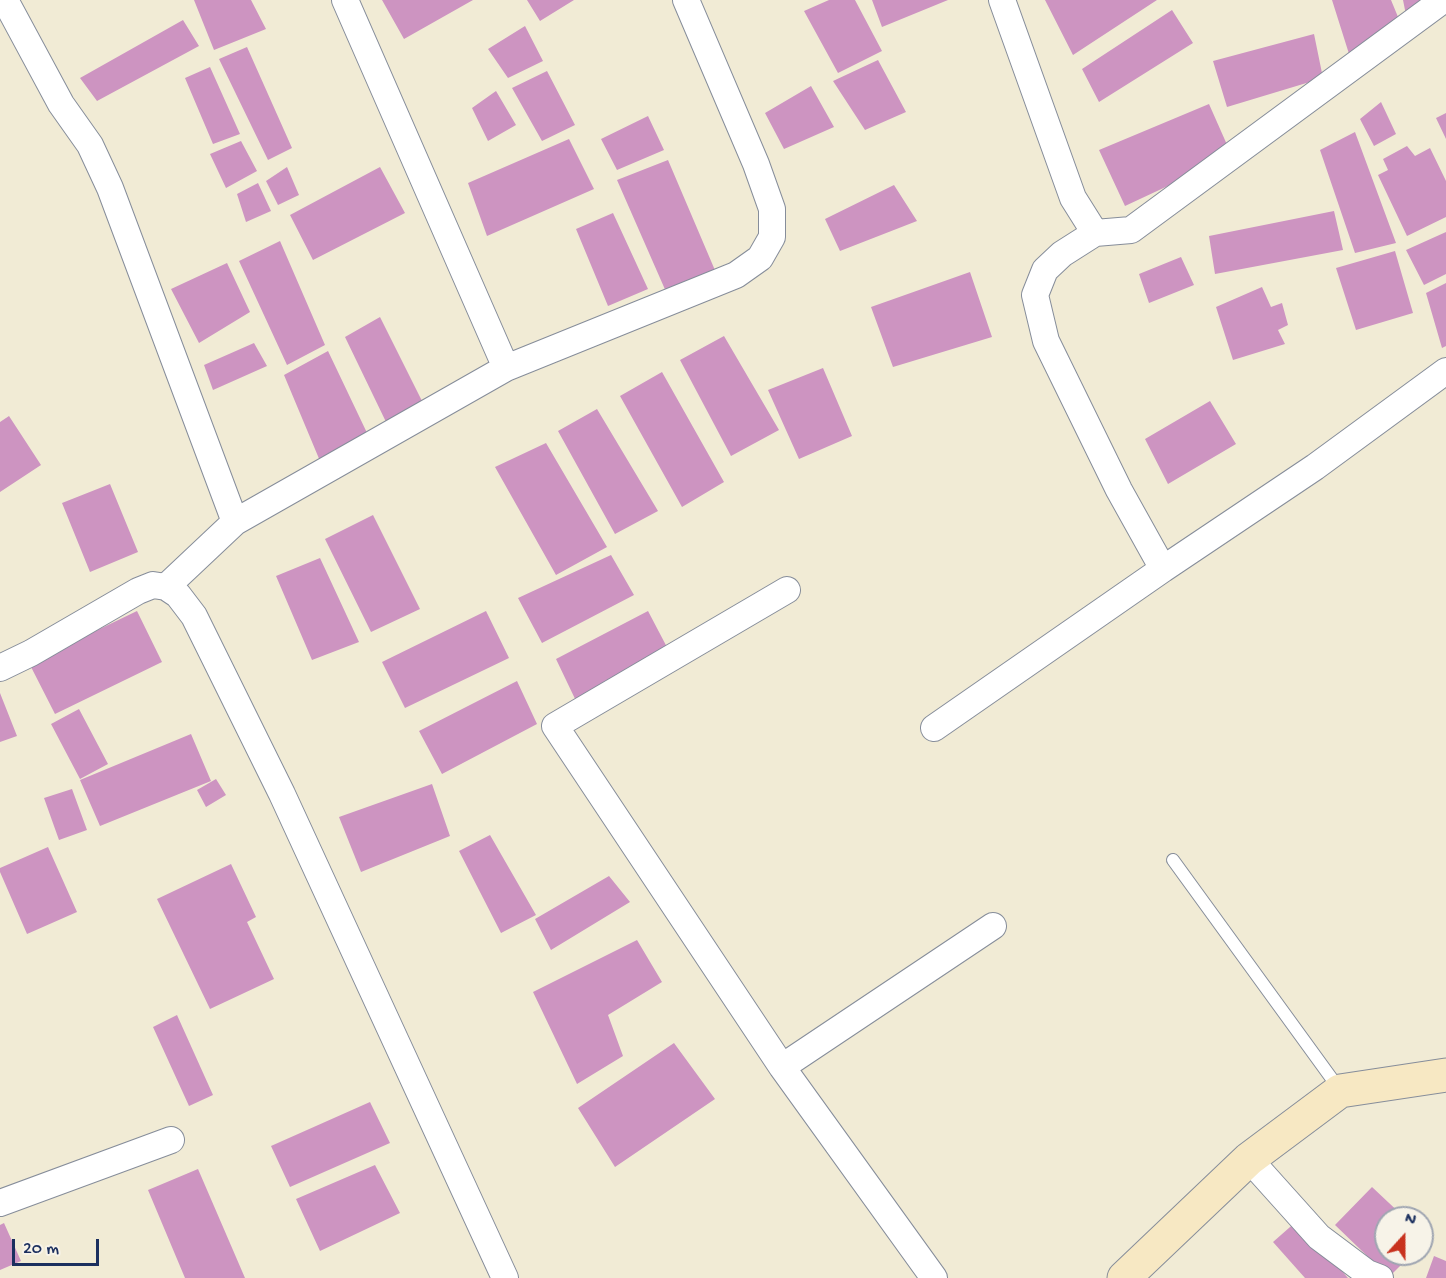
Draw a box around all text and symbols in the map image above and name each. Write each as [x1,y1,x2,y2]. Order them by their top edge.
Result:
north arrow [1374,1206,1434,1266]
text: N [1402,1210,1418,1231]
scale bar [15,1227,102,1265]
text: 20 m [23,1239,59,1260]

